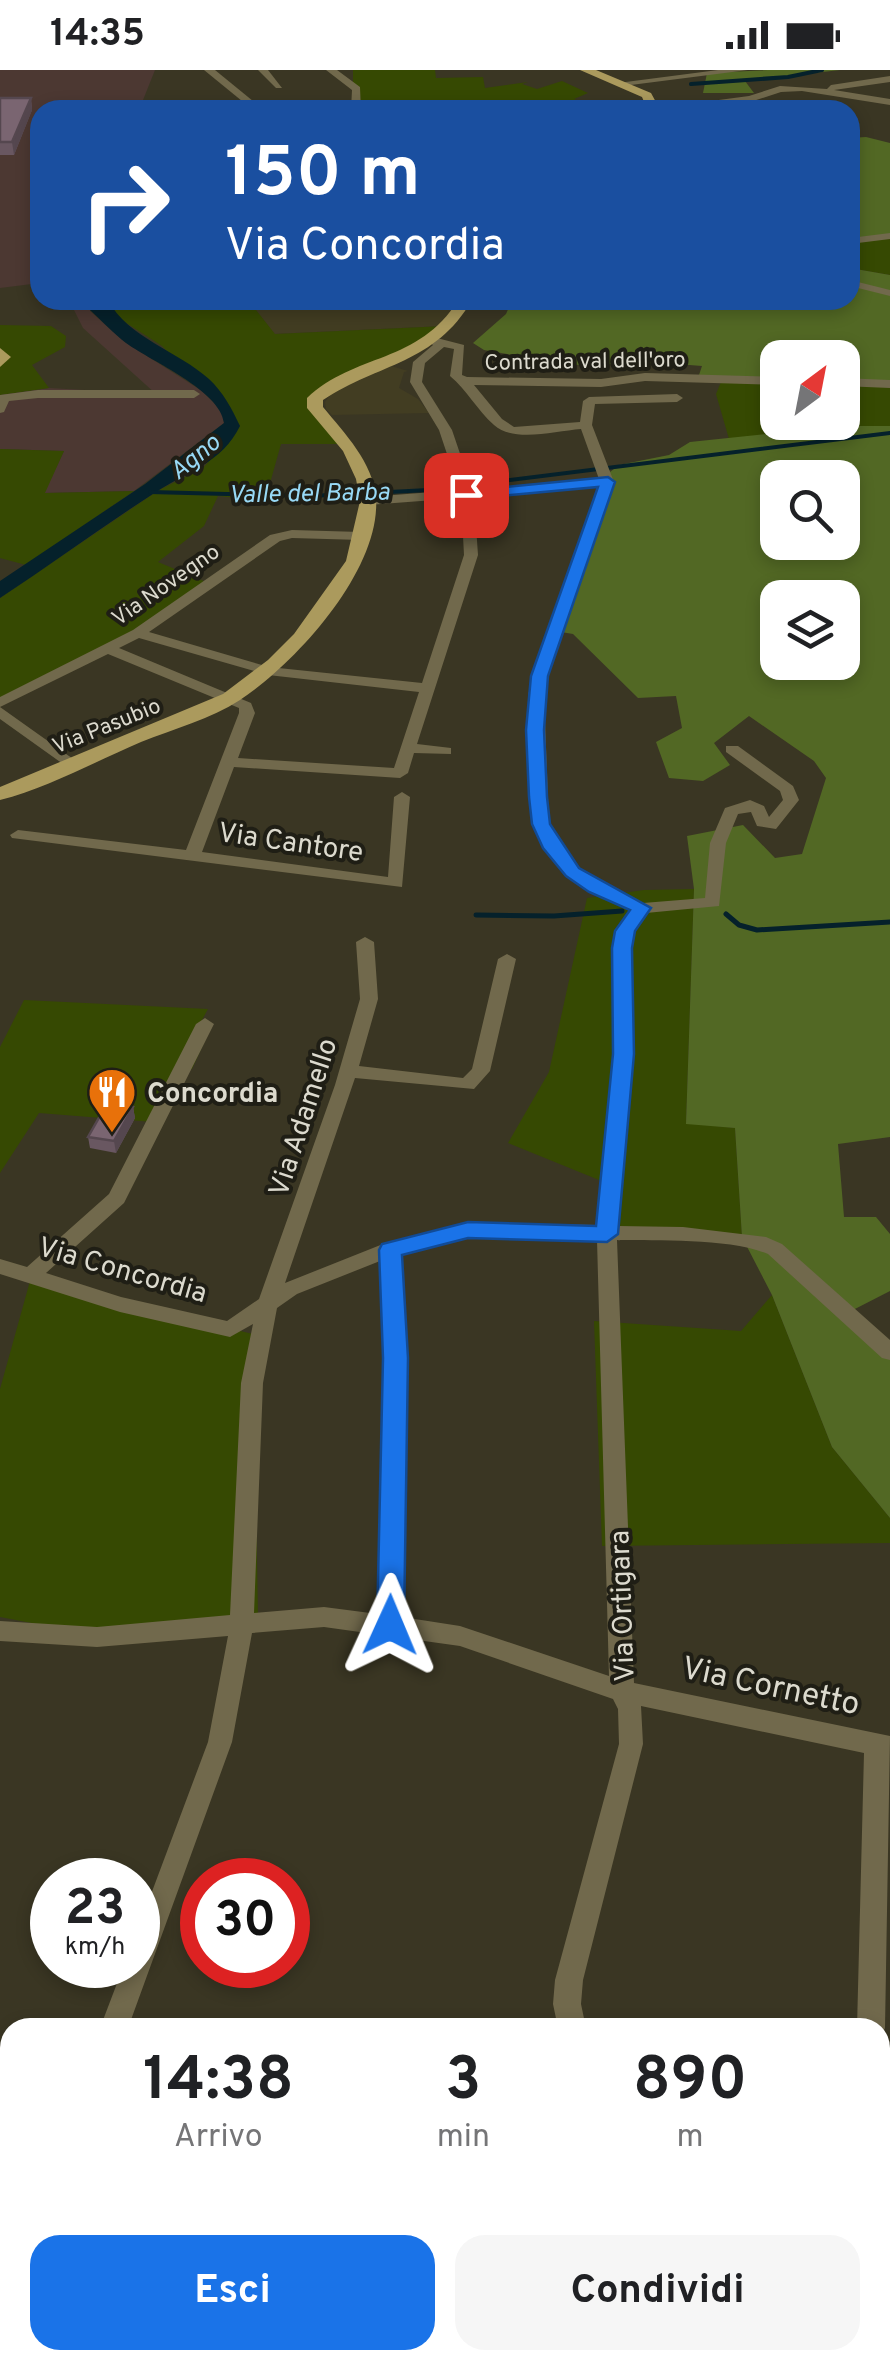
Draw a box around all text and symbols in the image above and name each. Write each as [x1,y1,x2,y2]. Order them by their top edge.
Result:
text: 14:35 [50,11,145,60]
text: 150 m [225,132,420,221]
icon: right [60,140,190,270]
text: Via Concordia [225,219,505,276]
north arrow [760,340,860,440]
map controls [760,340,860,680]
street label: Contrada val dell'oro [484,347,686,378]
water label: Agno [164,428,229,489]
pin [424,453,509,538]
button: search [760,460,860,560]
icon: arrive [439,468,494,523]
water label: Valle del Barba [228,478,390,512]
street label: Via Novegno [107,539,226,633]
button: layers [760,580,860,680]
street label: Via Pasubio [49,693,165,761]
street label: Via Cantore [216,816,366,872]
street label: Via Adamello [262,1034,347,1202]
restaurant icon: Concordia [86,1066,138,1134]
place label: Concordia [147,1077,278,1113]
street label: Via Concordia [34,1231,211,1313]
street label: Via Ortigara [603,1529,645,1682]
position arrow [338,1573,442,1677]
street label: Via Cornetto [678,1650,863,1726]
speed limit sign: 30 [180,1858,310,1988]
text: 23 [65,1879,125,1942]
text: km/h [65,1932,125,1964]
text: 14:38 [143,2045,294,2121]
text: 3 [445,2045,481,2121]
text: 890 [633,2045,747,2121]
text: Arrivo [174,2118,263,2158]
text: min [437,2118,490,2158]
text: m [676,2118,704,2158]
button: Esci [30,2235,435,2350]
button: Condividi [455,2235,860,2350]

